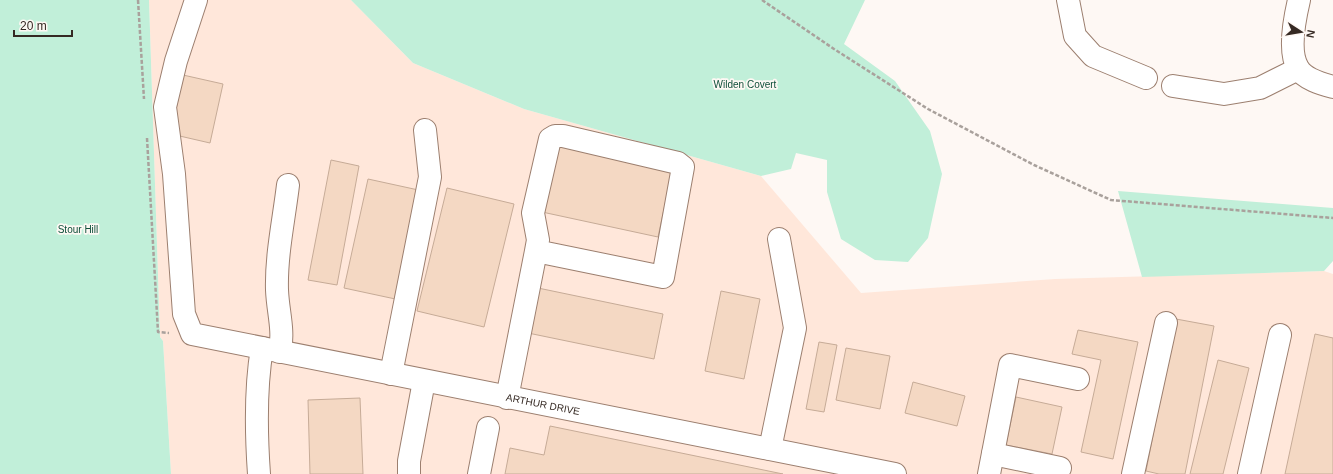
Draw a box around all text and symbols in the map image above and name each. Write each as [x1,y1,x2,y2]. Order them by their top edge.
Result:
scale bar [14,12,72,38]
north arrow [1281,12,1321,52]
text: 20 m [20,19,47,33]
text: N [1304,29,1317,39]
park label: Wilden Covert [714,79,777,90]
park label: Stour Hill [58,224,98,235]
street label: ARTHUR DRIVE [505,391,581,417]

